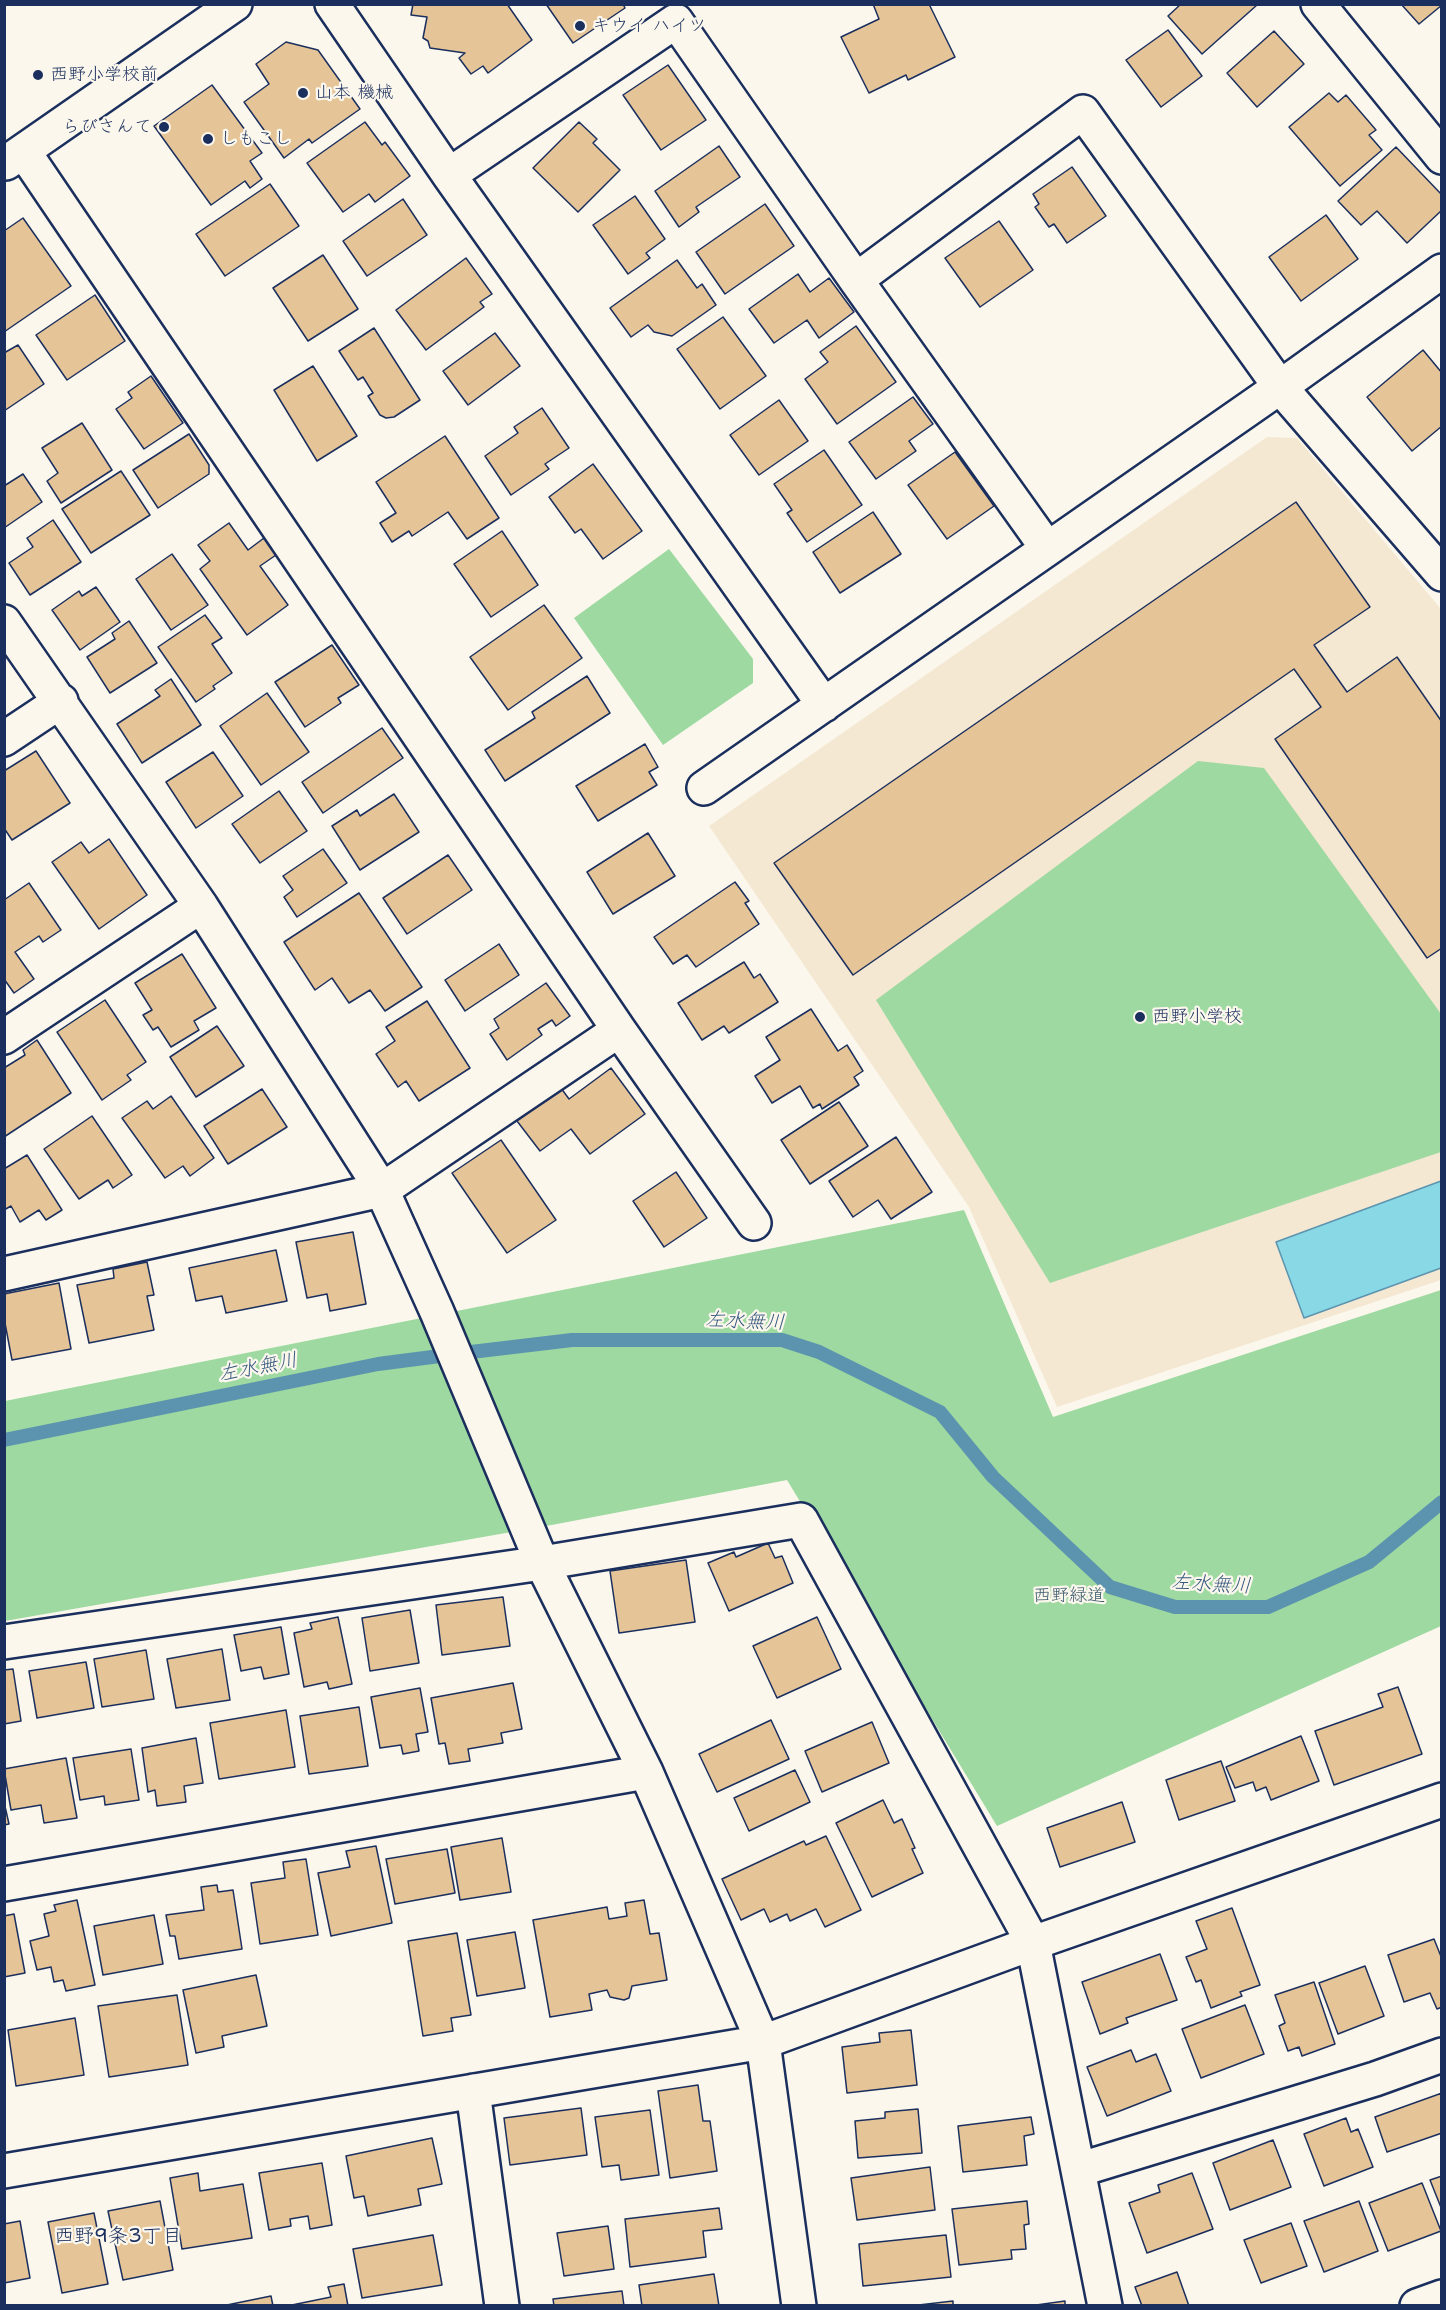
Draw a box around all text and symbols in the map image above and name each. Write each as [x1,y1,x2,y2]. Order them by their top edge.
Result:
place label: キウイ ハイツ [592,15,706,37]
marker: キウイ ハイツ [573,19,587,33]
place label: 西野小学校前 [50,64,158,86]
marker: 西野小学校前 [31,68,45,82]
place label: 山本 機械 [315,82,393,104]
marker: 山本 機械 [296,86,310,100]
place label: らびさんて [62,116,152,138]
marker: らびさんて [157,120,171,134]
place label: しもこし [220,128,292,150]
marker: しもこし [201,132,215,146]
place label: 西野小学校 [1152,1006,1242,1028]
marker: 西野小学校 [1133,1010,1147,1024]
water label: 左水無川 [705,1309,785,1335]
water label: 左水無川 [216,1349,300,1387]
water label: 左水無川 [1170,1571,1252,1599]
park label: 西野緑道 [1033,1585,1105,1607]
district label: 西野9条3丁目 [54,2225,182,2249]

